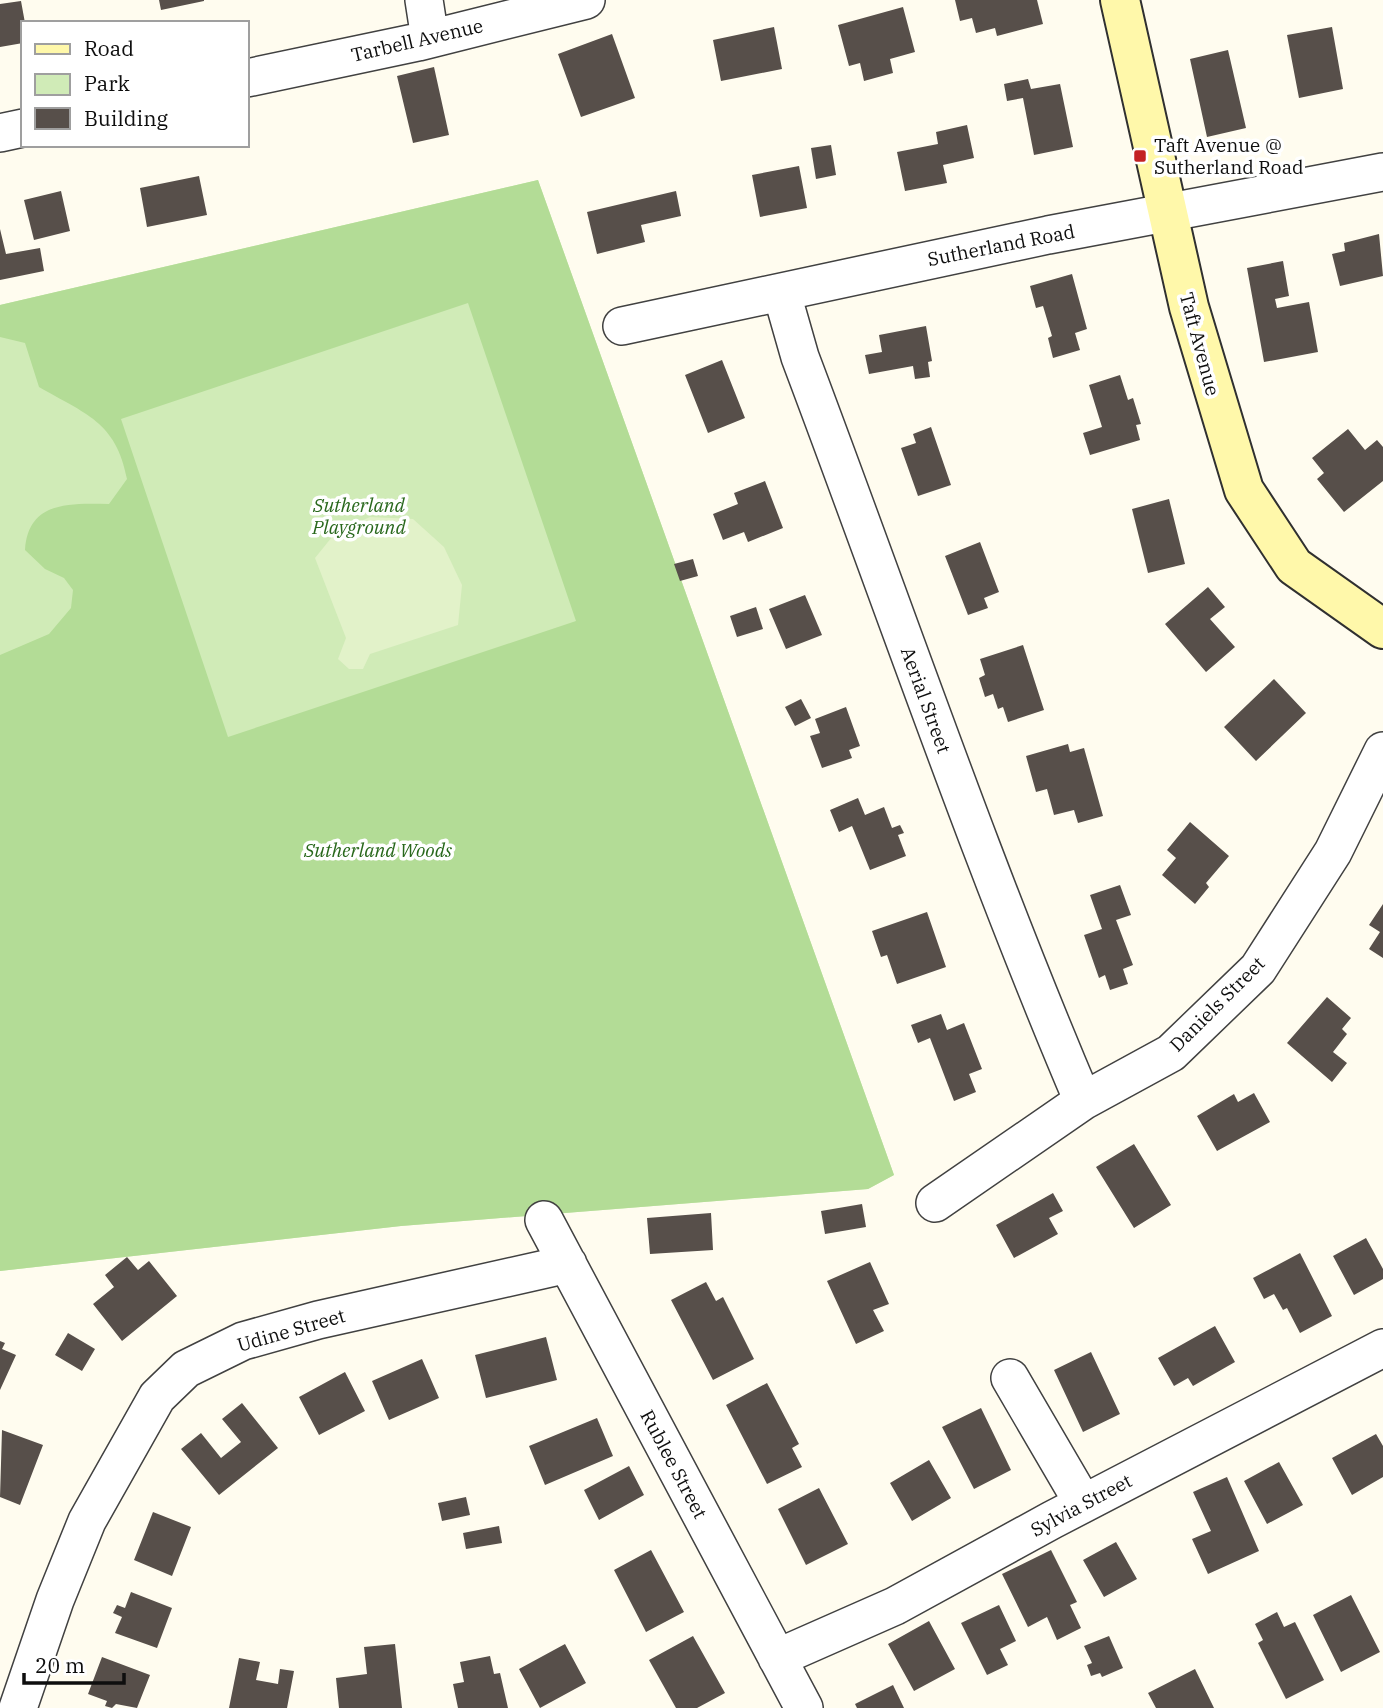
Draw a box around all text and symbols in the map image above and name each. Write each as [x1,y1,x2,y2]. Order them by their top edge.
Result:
street label: Tarbell Avenue [349,13,485,67]
legend [21,21,248,147]
text: Road [84,34,134,62]
text: Park [84,69,131,97]
text: Building [84,104,169,132]
place label: Taft Avenue @ Sutherland Road [1154,133,1304,179]
marker: Taft Avenue @ Sutherland Road [1132,148,1148,164]
street label: Sutherland Road [925,219,1077,271]
street label: Taft Avenue [1175,290,1225,398]
park label: Sutherland Playground [311,493,406,539]
street label: Aerial Street [896,644,956,757]
park label: Sutherland Woods [303,838,452,862]
street label: Daniels Street [1164,951,1270,1057]
street label: Udine Street [234,1303,348,1357]
street label: Rublee Street [635,1406,713,1523]
street label: Sylvia Street [1026,1468,1136,1542]
scale bar [24,1642,124,1686]
text: 20 m [35,1651,85,1679]

